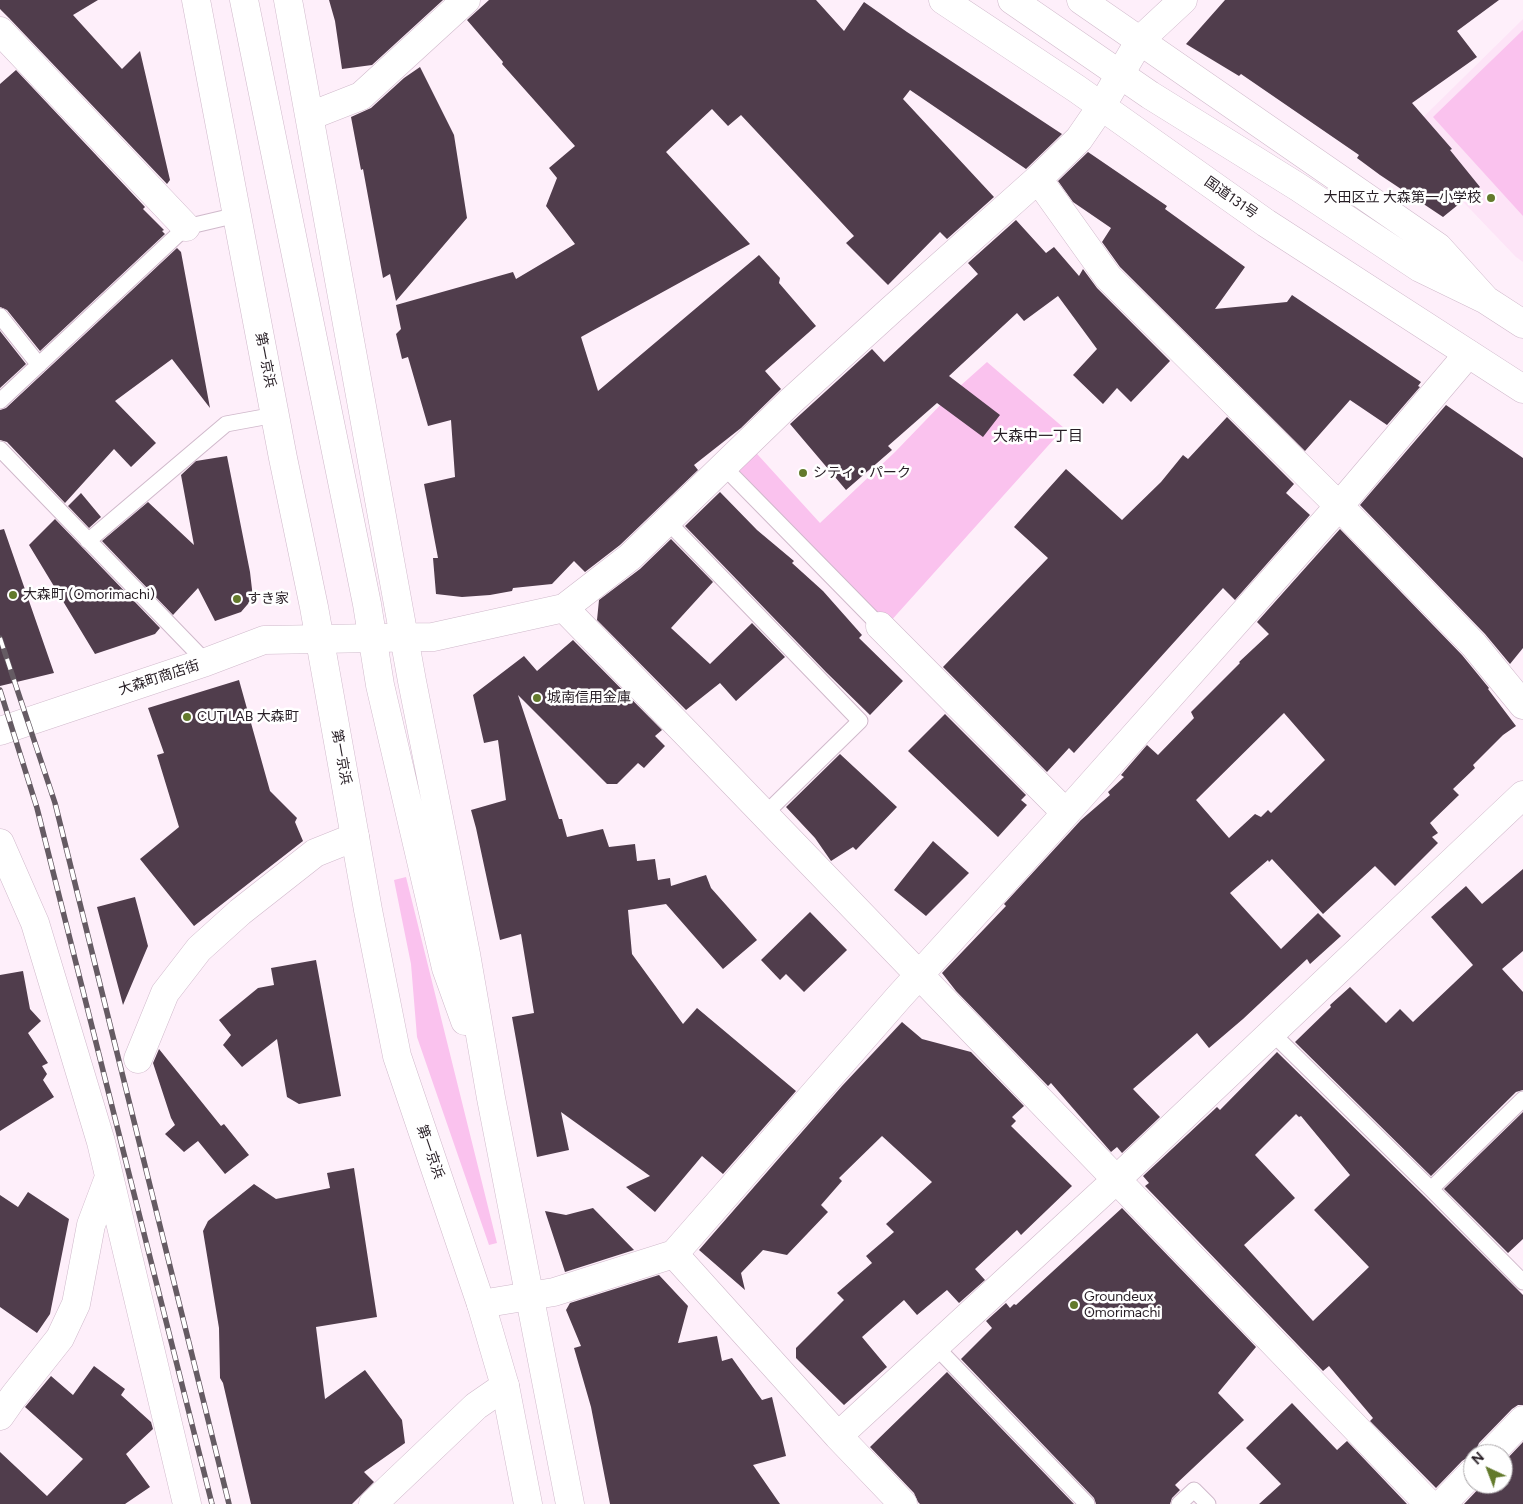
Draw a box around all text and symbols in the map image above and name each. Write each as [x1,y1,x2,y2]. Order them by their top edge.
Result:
street label: 国道131号 [1201,174,1261,222]
place label: 大田区立 大森第一小学校 [1324,190,1481,206]
marker: 大田区立 大森第一小学校 [1485,192,1497,204]
street label: 第一京浜 [251,331,279,389]
district label: 大森中一丁目 [993,428,1083,446]
place label: シティ・パーク [813,465,911,481]
marker: シティ・パーク [797,467,809,479]
place label: 大森町 (Omorimachi) [23,587,155,603]
marker: 大森町 (Omorimachi) [7,589,19,601]
place label: すき家 [247,591,289,607]
marker: すき家 [231,593,243,605]
street label: 大森町商店街 [116,657,202,699]
place label: 城南信用金庫 [547,690,631,706]
marker: 城南信用金庫 [531,692,543,704]
place label: CUT LAB 大森町 [197,709,299,725]
marker: CUT LAB 大森町 [181,711,193,723]
street label: 第一京浜 [328,728,354,786]
street label: 第一京浜 [413,1123,447,1181]
place label: Groundeux Omorimachi [1084,1289,1161,1321]
marker: Groundeux Omorimachi [1068,1299,1080,1311]
north arrow [1463,1444,1513,1494]
text: N [1468,1448,1488,1468]

